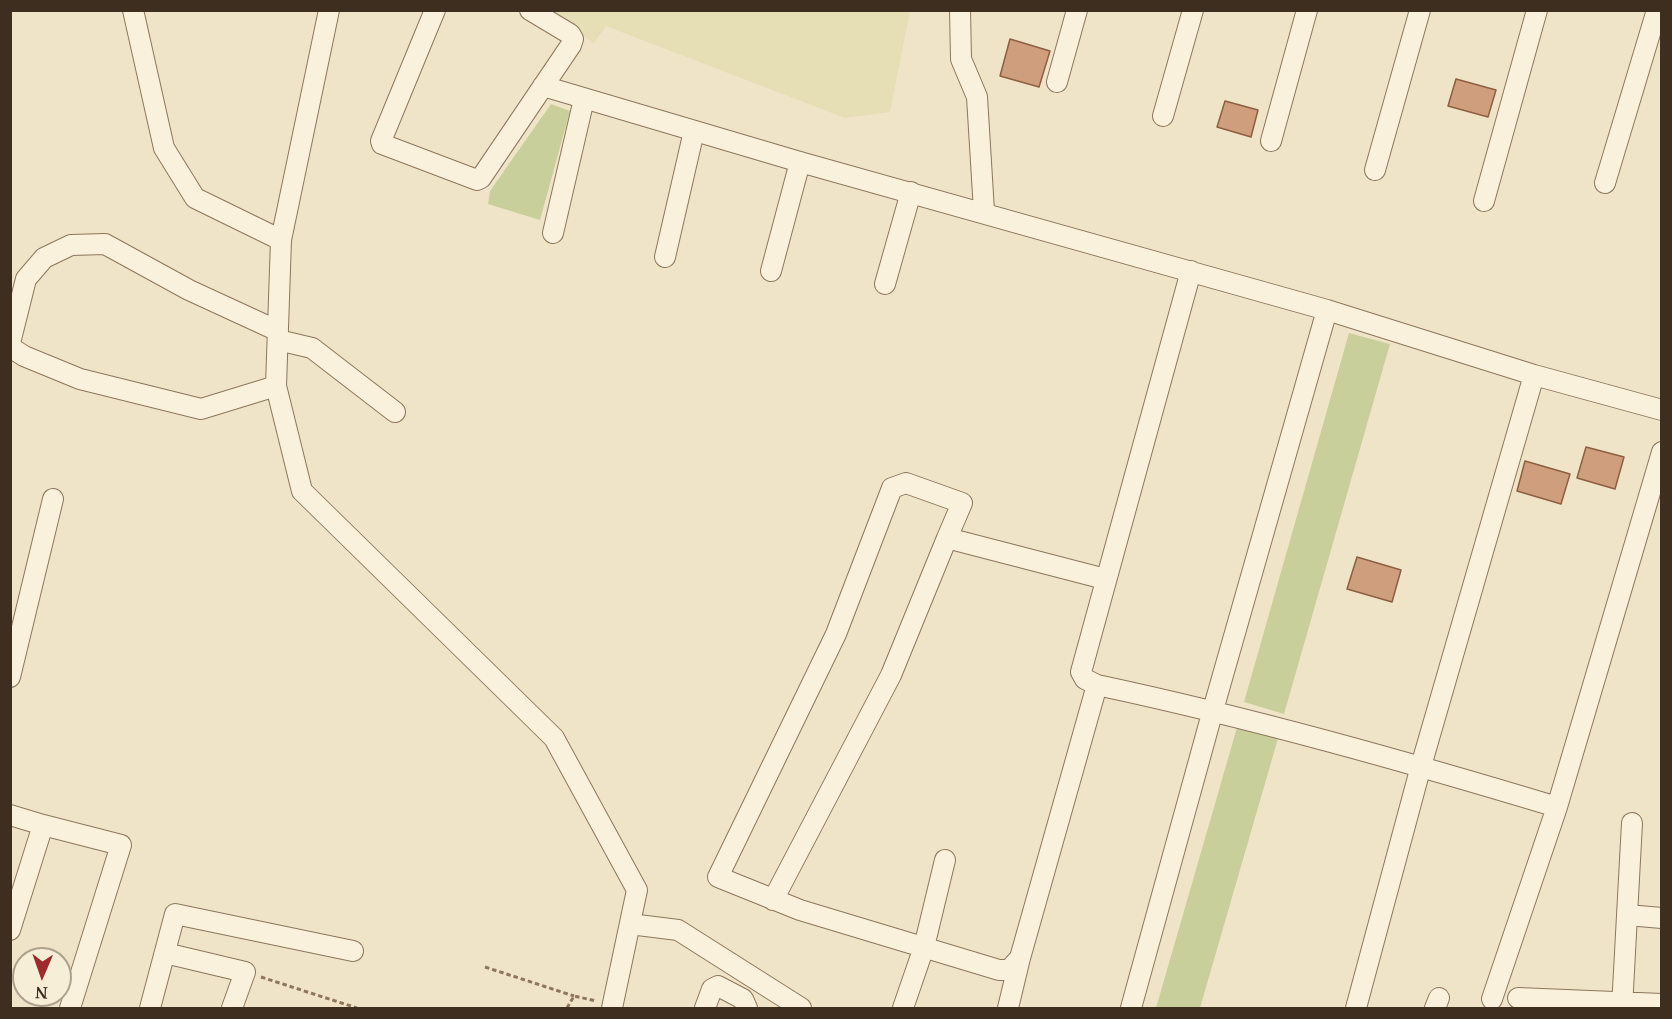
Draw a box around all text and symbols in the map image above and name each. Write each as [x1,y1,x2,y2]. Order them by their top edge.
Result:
north arrow [12,947,72,1007]
text: N [35,982,48,1004]

